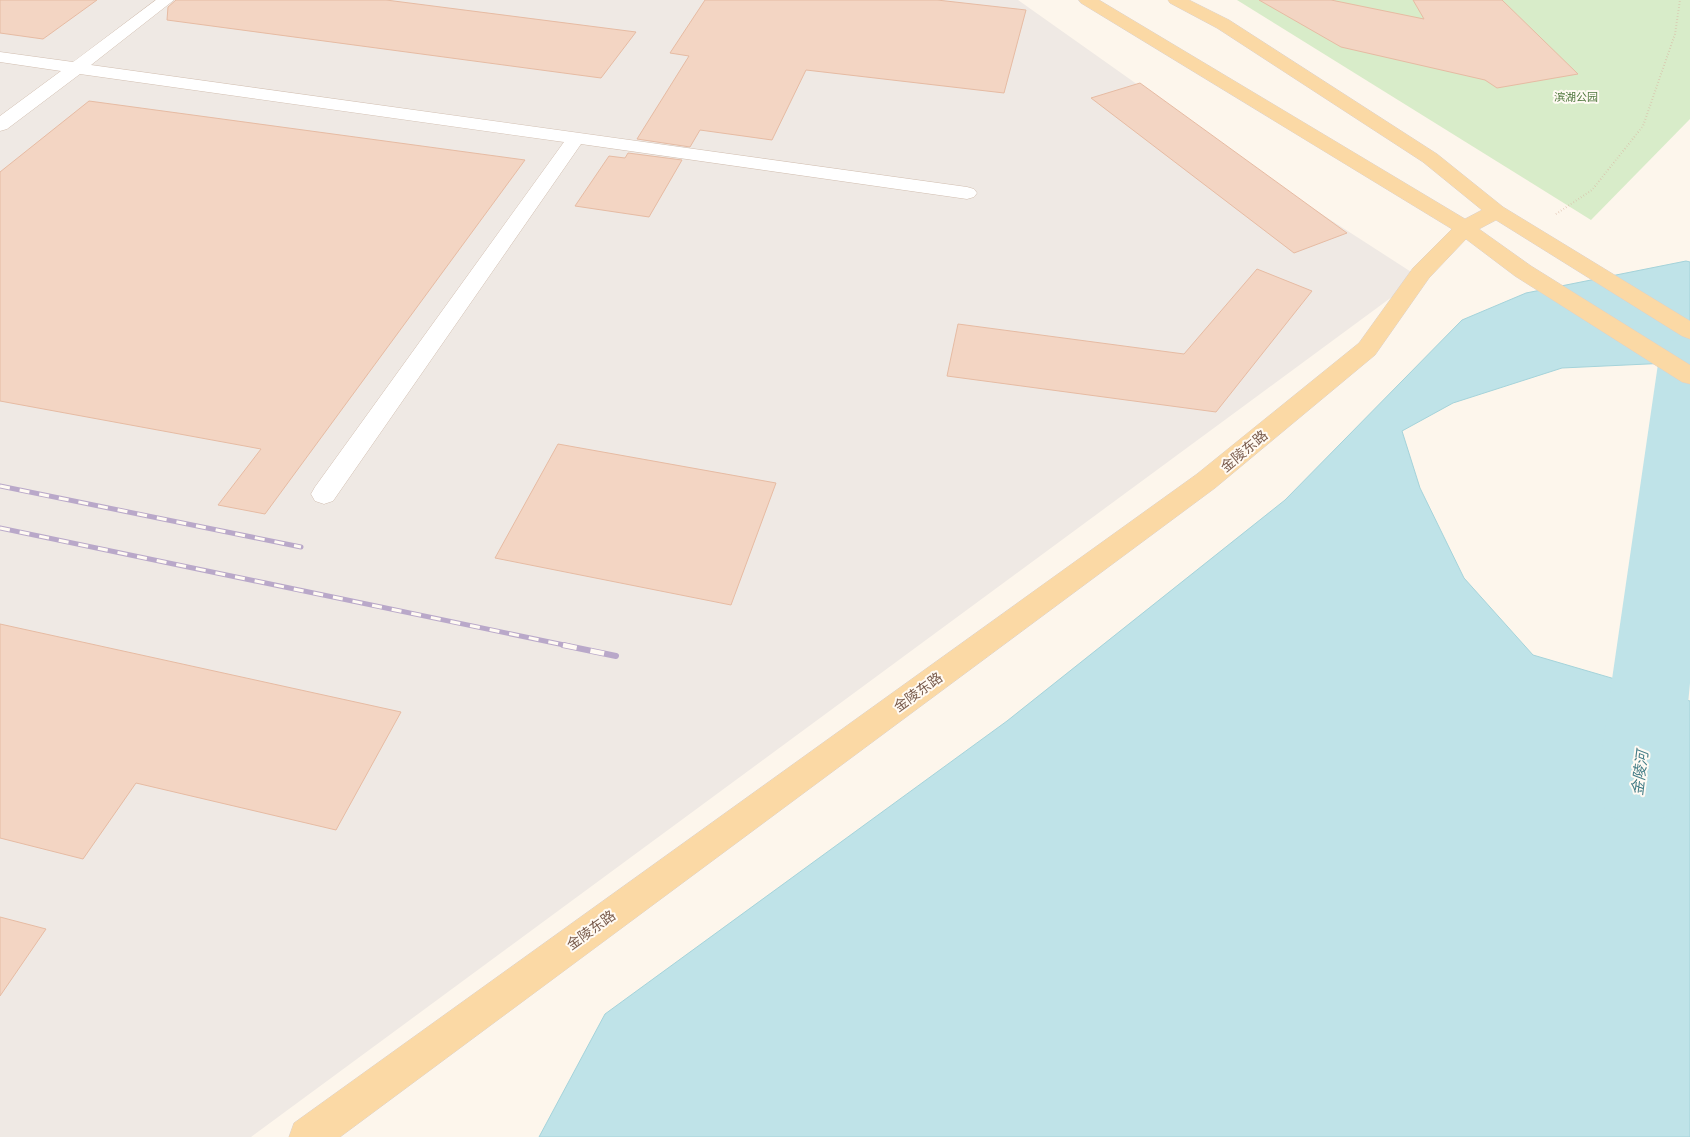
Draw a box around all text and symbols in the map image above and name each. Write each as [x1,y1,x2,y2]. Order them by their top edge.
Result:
park label: 滨湖公园 [1554,89,1598,104]
street label: 金陵东路 [1216,425,1271,476]
street label: 金陵东路 [889,667,946,716]
water label: 金陵河 [1626,746,1652,796]
street label: 金陵东路 [562,905,619,954]

